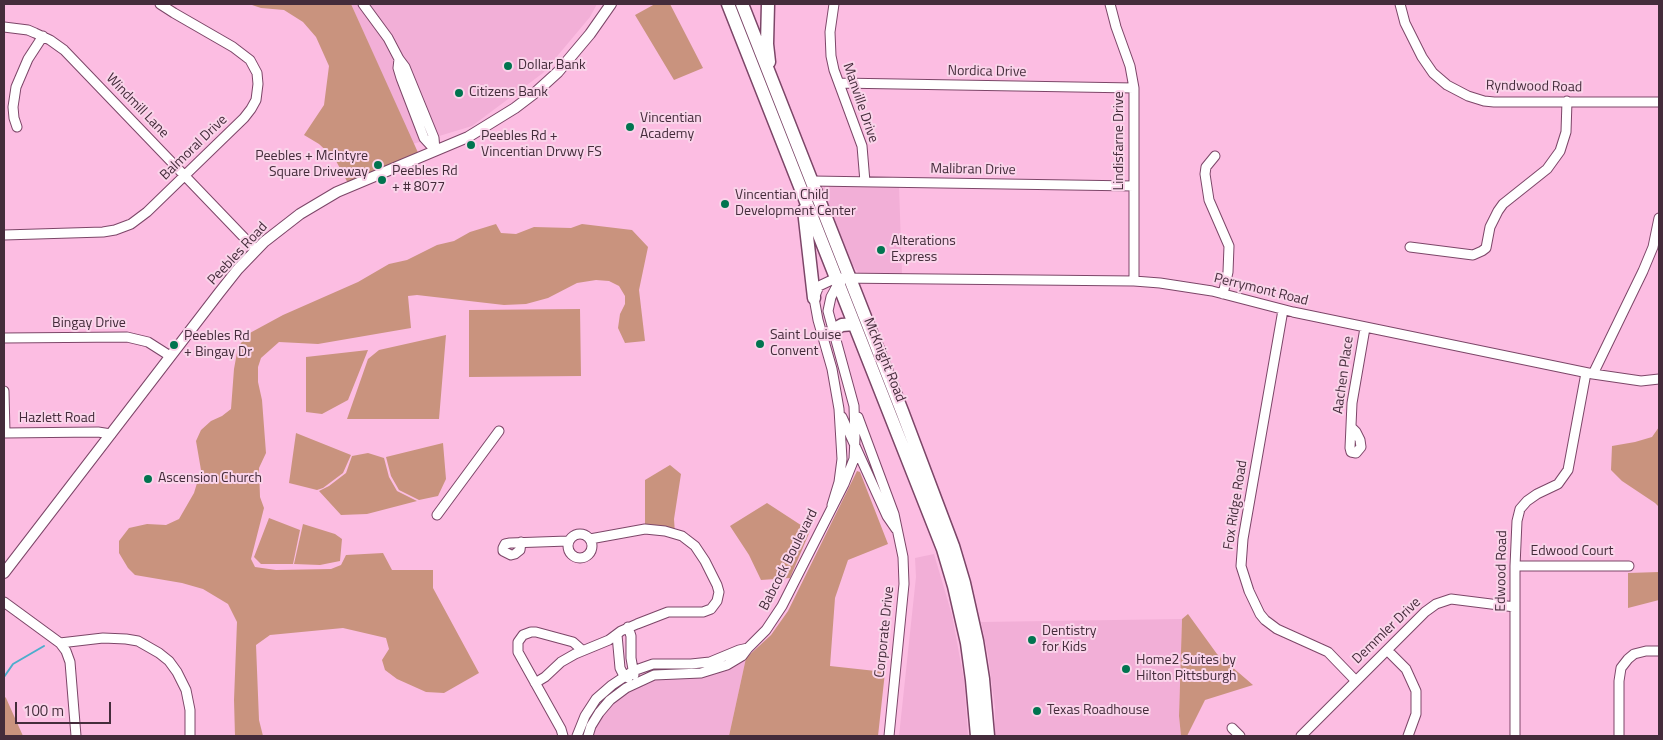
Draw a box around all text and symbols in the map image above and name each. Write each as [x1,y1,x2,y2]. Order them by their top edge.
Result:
place label: Dollar Bank [518,58,586,74]
marker: Dollar Bank [502,60,514,72]
street label: Manville Drive [839,61,881,145]
street label: Nordica Drive [947,63,1027,81]
street label: Windmill Lane [102,70,172,142]
street label: Ryndwood Road [1486,78,1582,96]
place label: Citizens Bank [469,85,548,101]
marker: Citizens Bank [453,87,465,99]
street label: Lindisfarne Drive [1112,91,1128,191]
place label: Vincentian Academy [640,111,702,144]
street label: Balmoral Drive [157,112,231,184]
marker: Vincentian Academy [624,121,636,133]
place label: Peebles Rd + Vincentian Drvwy FS [481,129,602,162]
marker: Peebles Rd + Vincentian Drvwy FS [465,139,477,151]
place label: Peebles + McIntyre Square Driveway [255,149,368,182]
marker: Peebles + McIntyre Square Driveway [372,159,384,171]
street label: Malibran Drive [930,161,1016,179]
place label: Peebles Rd + # 8077 [392,164,458,196]
marker: Peebles Rd + # 8077 [376,174,388,186]
place label: Vincentian Child Development Center [735,188,856,220]
marker: Vincentian Child Development Center [719,198,731,210]
street label: Peebles Road [205,219,271,289]
place label: Alterations Express [891,234,956,266]
marker: Alterations Express [875,244,887,256]
street label: Perrymont Road [1212,270,1310,310]
street label: McKnight Road [859,315,909,405]
street label: Bingay Drive [52,316,126,332]
place label: Saint Louise Convent [770,328,841,361]
place label: Peebles Rd + Bingay Dr [184,329,252,362]
street label: Aachen Place [1330,335,1358,415]
marker: Saint Louise Convent [754,338,766,350]
marker: Peebles Rd + Bingay Dr [168,339,180,351]
street label: Hazlett Road [19,411,95,427]
street label: Fox Ridge Road [1221,459,1251,551]
place label: Ascension Church [158,471,262,487]
marker: Ascension Church [142,473,154,485]
street label: Babcock Boulevard [756,506,822,614]
street label: Edwood Road [1493,530,1511,612]
street label: Edwood Court [1531,544,1613,560]
street label: Corporate Drive [872,585,898,679]
street label: Demmler Drive [1349,594,1425,668]
place label: Dentistry for Kids [1042,624,1097,656]
marker: Dentistry for Kids [1026,634,1038,646]
place label: Home2 Suites by Hilton Pittsburgh [1136,653,1237,686]
marker: Home2 Suites by Hilton Pittsburgh [1120,663,1132,675]
scale bar [18,692,114,724]
text: 100 m [23,699,64,722]
place label: Texas Roadhouse [1047,703,1149,719]
marker: Texas Roadhouse [1031,705,1043,717]

